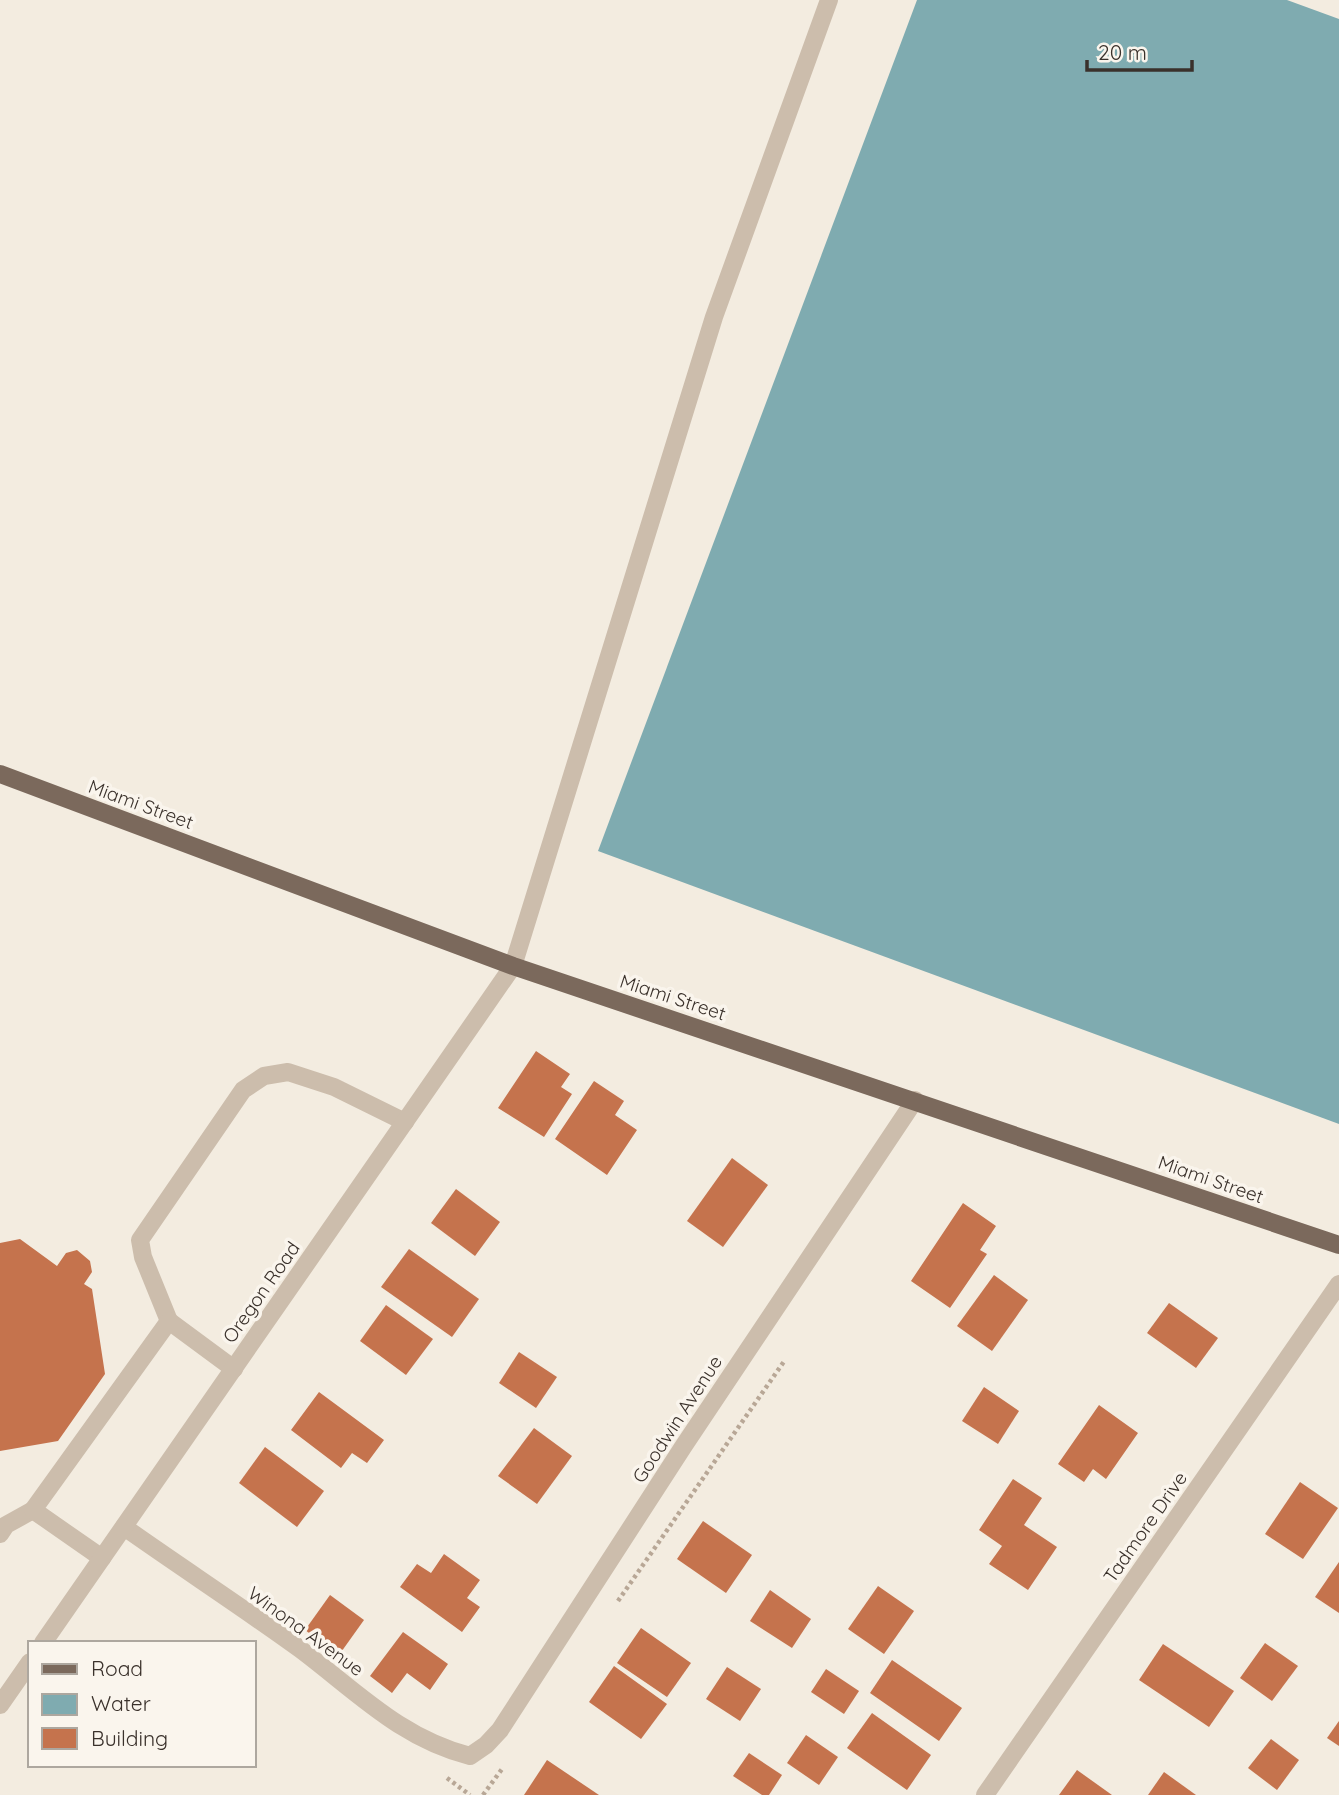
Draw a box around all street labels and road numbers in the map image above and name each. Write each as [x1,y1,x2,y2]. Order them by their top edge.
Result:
street label: Miami Street [85,774,197,834]
street label: Miami Street [617,969,729,1025]
street label: Miami Street [1155,1150,1267,1208]
street label: Oregon Road [217,1237,305,1347]
street label: Goodwin Avenue [627,1351,727,1487]
street label: Tadmore Drive [1098,1467,1192,1587]
street label: Winona Avenue [243,1581,369,1681]

